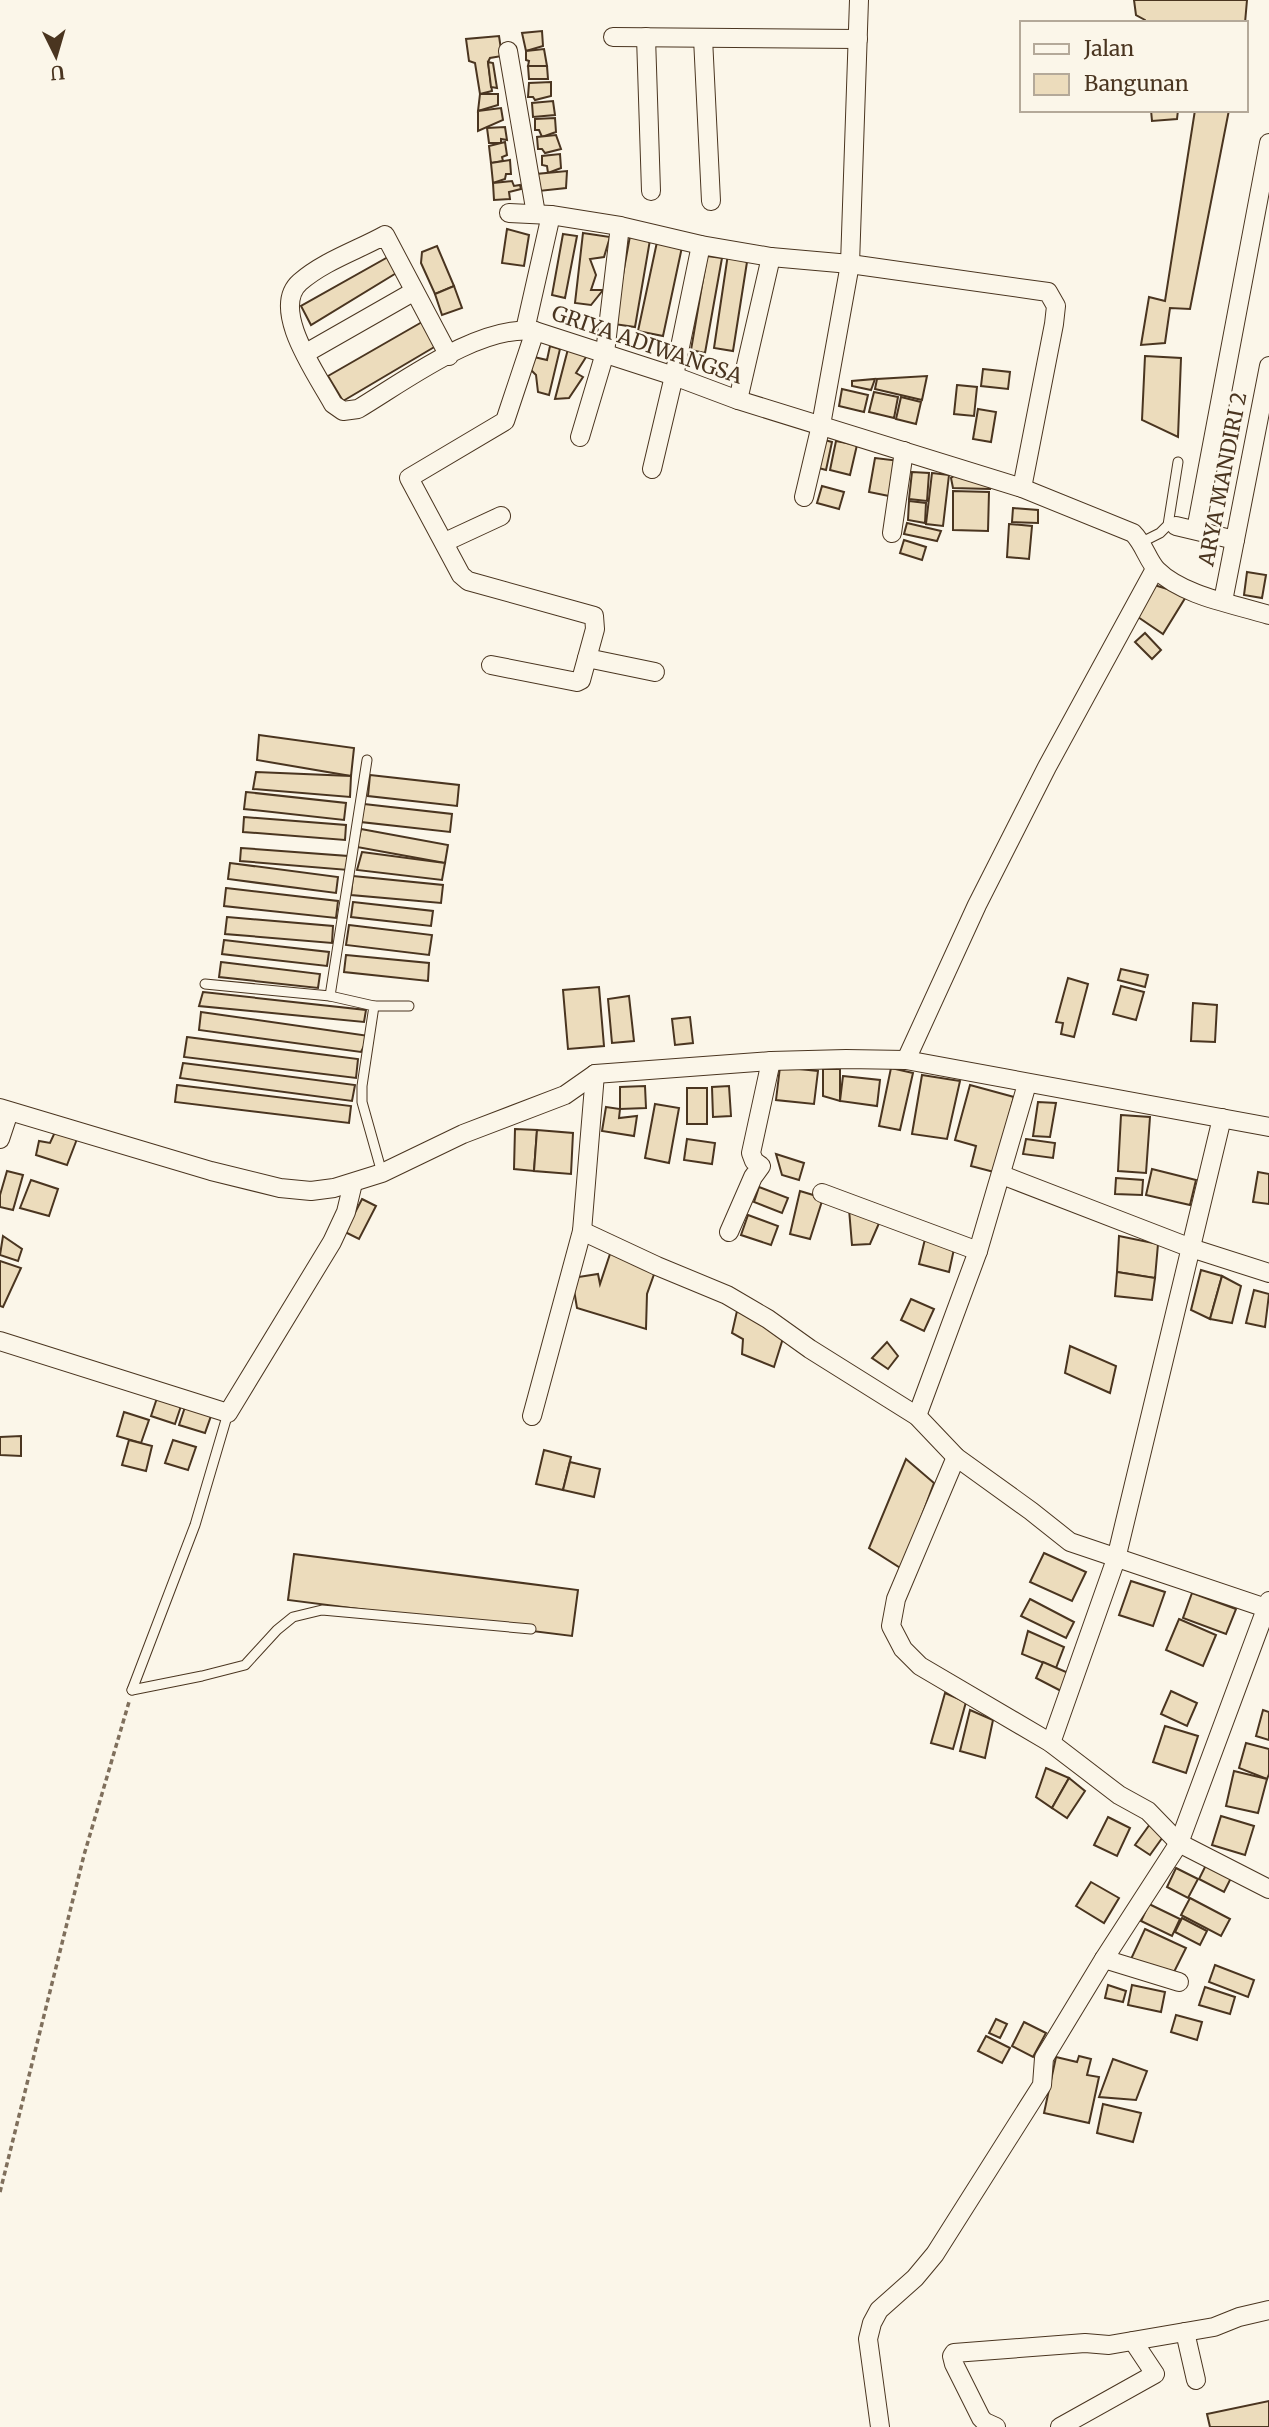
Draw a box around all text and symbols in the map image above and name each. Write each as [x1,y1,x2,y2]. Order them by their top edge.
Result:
north arrow [21,21,91,91]
legend [1020,21,1248,112]
text: Jalan [1083,35,1134,62]
text: U [49,60,66,86]
text: Bangunan [1084,70,1189,97]
street label: GRIYA ADIWANGSA [548,299,746,390]
street label: ARYA MANDIRI 2 [1192,390,1253,569]

